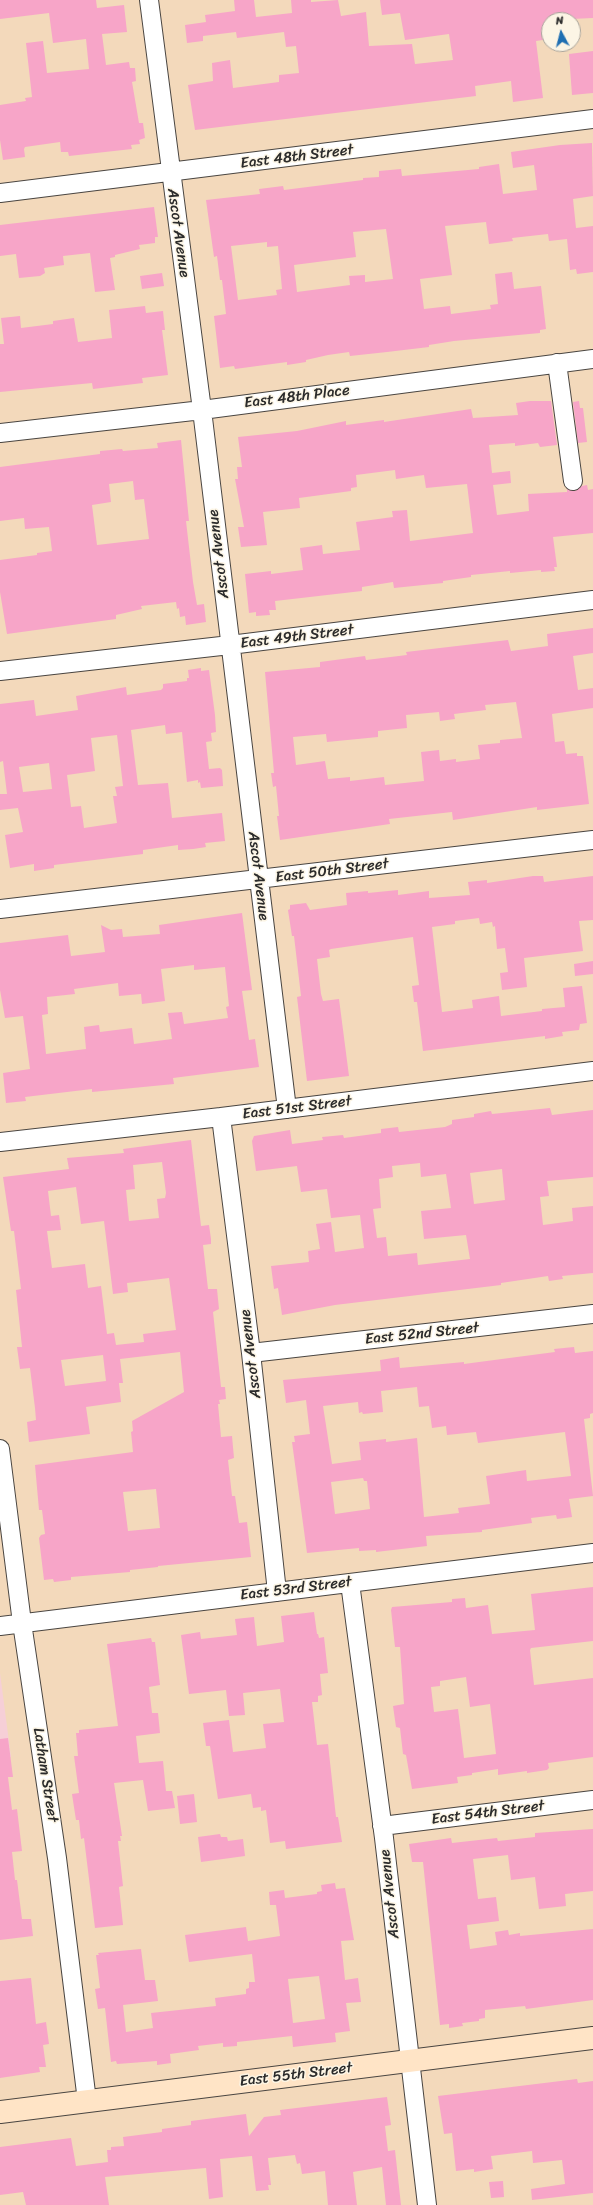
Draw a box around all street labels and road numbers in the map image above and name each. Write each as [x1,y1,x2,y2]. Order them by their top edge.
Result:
street label: East 48th Street [240,141,354,173]
street label: Ascot Avenue [163,187,193,279]
street label: East 48th Place [243,382,351,412]
street label: Ascot Avenue [205,508,233,600]
street label: East 49th Street [239,621,355,653]
street label: Ascot Avenue [244,830,272,922]
street label: East 50th Street [274,855,390,887]
street label: East 51st Street [241,1092,353,1124]
street label: Ascot Avenue [237,1308,265,1400]
street label: East 52nd Street [364,1319,480,1349]
street label: East 53rd Street [239,1573,353,1605]
street label: Latham Street [29,1726,61,1824]
street label: East 54th Street [430,1797,546,1829]
street label: Ascot Avenue [376,1848,404,1940]
street label: East 55th Street [239,2059,353,2091]

